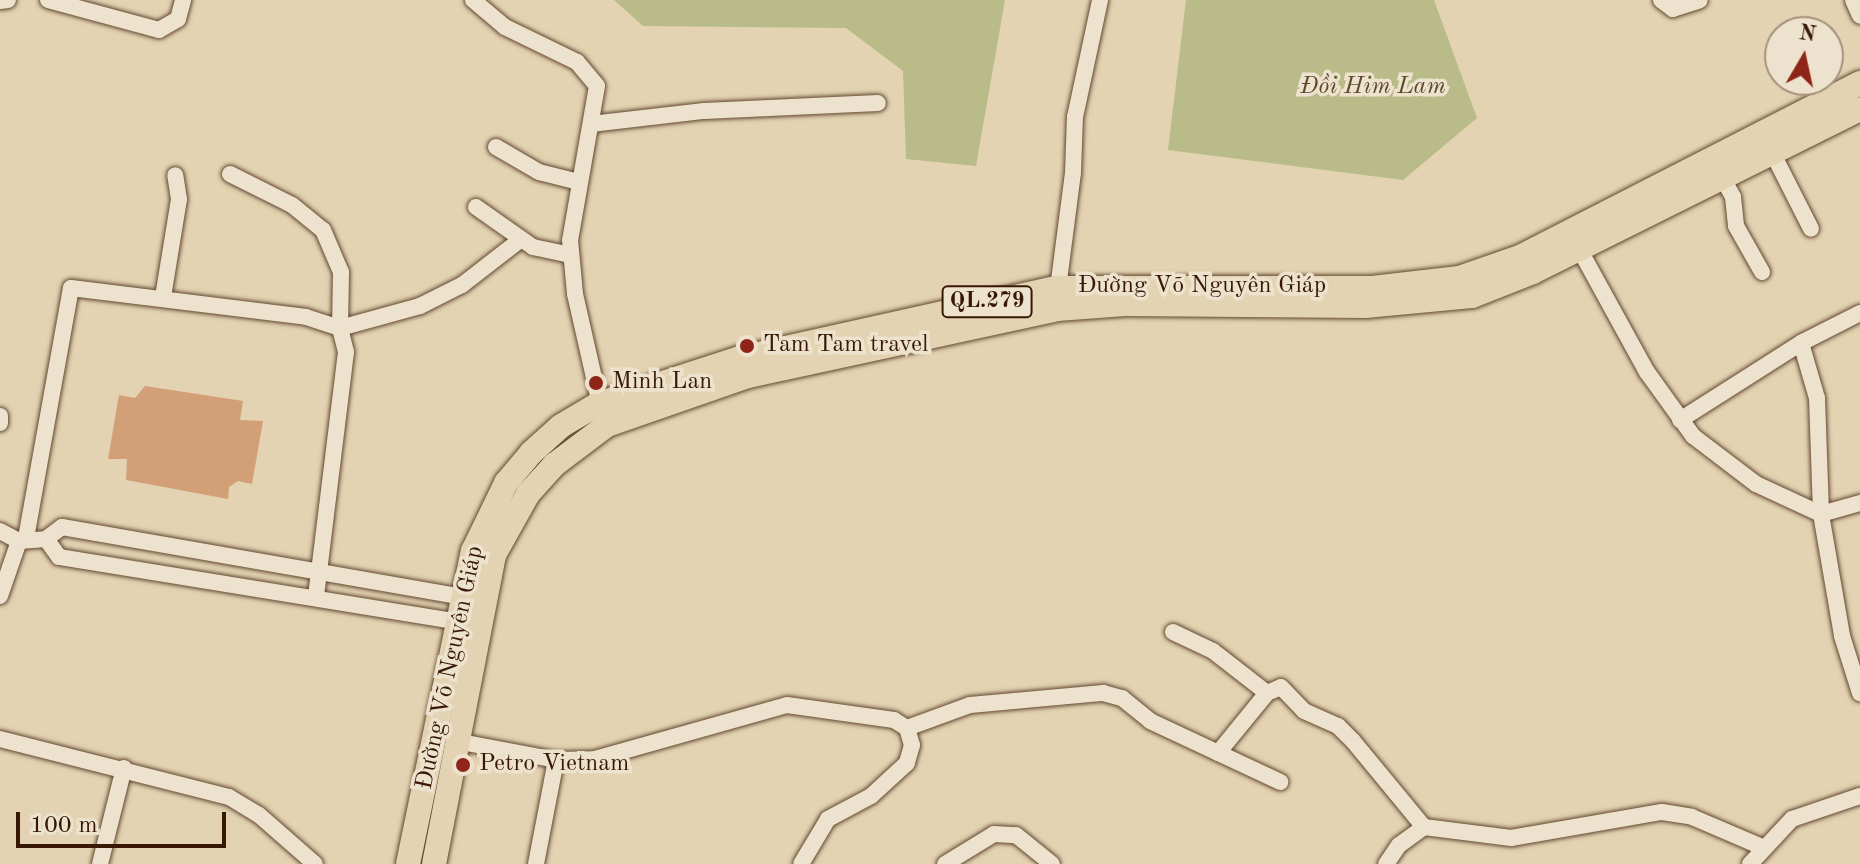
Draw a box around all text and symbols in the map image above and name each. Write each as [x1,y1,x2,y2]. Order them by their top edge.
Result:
north arrow [1764,16,1844,96]
text: N [1797,22,1817,46]
park label: Đồi Him Lam [1300,74,1446,102]
street label: Đường Võ Nguyên Giáp [1078,273,1326,301]
road number: QL.279 [941,284,1033,320]
place label: Tam Tam travel [763,332,928,360]
marker: Tam Tam travel [738,337,756,355]
place label: Minh Lan [612,369,712,397]
marker: Minh Lan [587,374,605,392]
street label: Đường Võ Nguyên Giáp [411,544,491,792]
place label: Petro Vietnam [479,751,629,779]
marker: Petro Vietnam [454,756,472,774]
scale bar [20,796,230,846]
text: 100 m [30,814,98,838]

